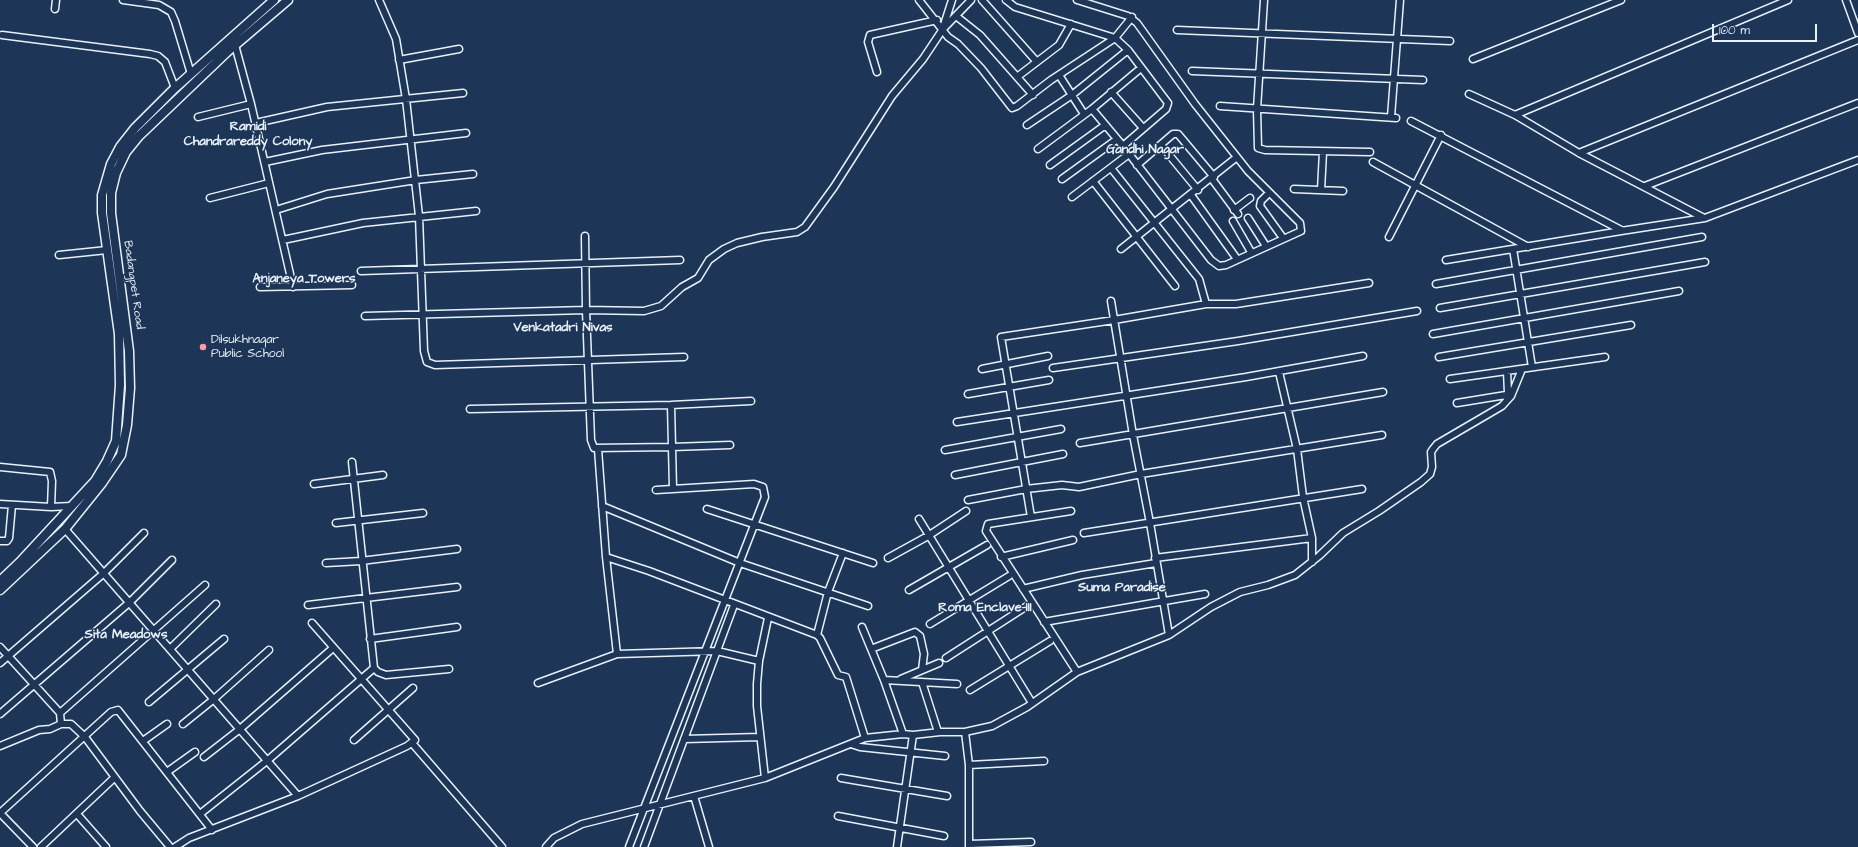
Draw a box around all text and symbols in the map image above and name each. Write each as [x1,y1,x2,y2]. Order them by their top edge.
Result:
scale bar [1714,16,1819,42]
text: 100 m [1719,22,1750,39]
district label: Ramidi Chandrareddy Colony [184,119,312,150]
district label: Gandhi Nagar [1106,142,1184,158]
street label: Badangpet Road [120,240,146,330]
district label: Anjaneya Towers [253,271,355,287]
district label: Venkatadri Nivas [513,320,613,336]
place label: Dilsukhnagar Public School [211,333,284,361]
marker: Dilsukhnagar Public School [198,342,208,352]
district label: Suma Paradise [1078,580,1166,596]
district label: Roma Enclave-III [938,600,1032,616]
district label: Sita Meadows [85,627,167,643]

